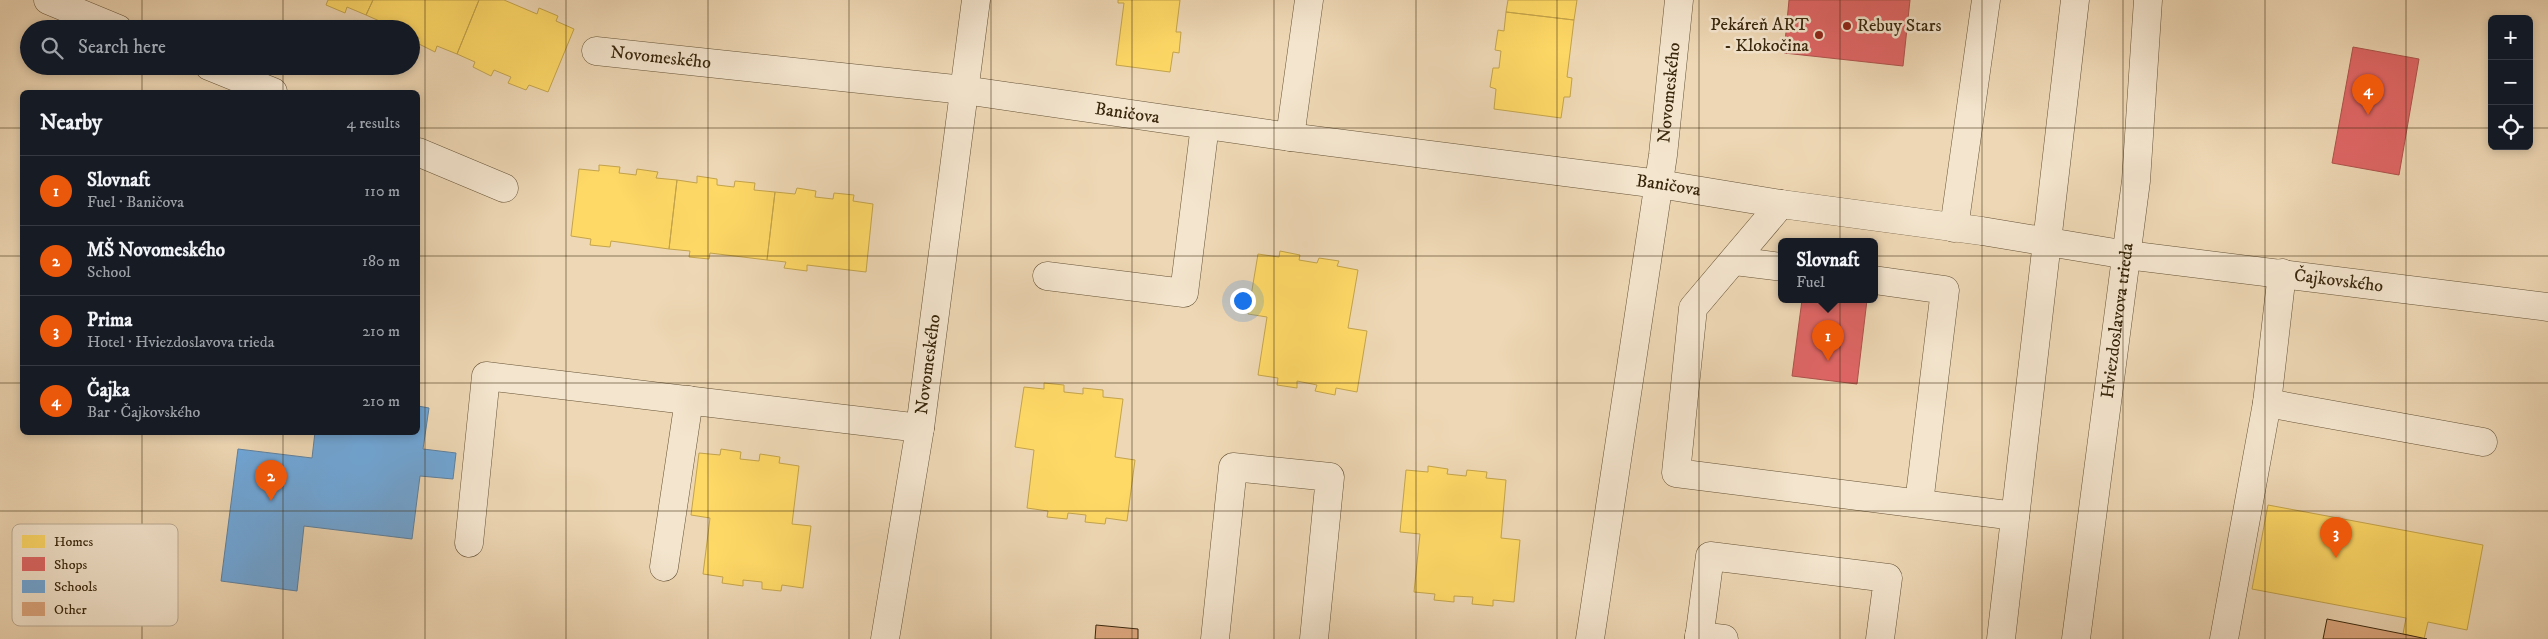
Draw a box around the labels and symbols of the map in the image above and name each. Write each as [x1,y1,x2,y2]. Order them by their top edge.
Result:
place label: Pekáreň ART - Klokočina [1710,14,1809,57]
place label: Rebuy Stars [1857,15,1941,37]
marker: Rebuy Stars [1841,20,1853,32]
marker: Pekáreň ART - Klokočina [1813,29,1825,41]
street label: Novomeského [1653,41,1686,144]
street label: Novomeského [609,42,712,74]
pin: 4 [2352,74,2384,115]
street label: Baničova [1093,98,1161,129]
street label: Baničova [1635,170,1703,202]
street label: Hviezdoslavova trieda [2097,241,2139,400]
street label: Čajkovského [2293,264,2385,298]
your location [1230,288,1256,314]
street label: Novomeského [911,313,946,416]
pin: 1 [1812,320,1844,361]
pin: 2 [255,460,287,501]
pin: 3 [2320,517,2352,558]
legend [12,524,178,626]
text: Homes [54,533,94,551]
text: Shops [54,556,87,574]
text: Schools [54,578,97,596]
text: Other [54,601,87,619]

